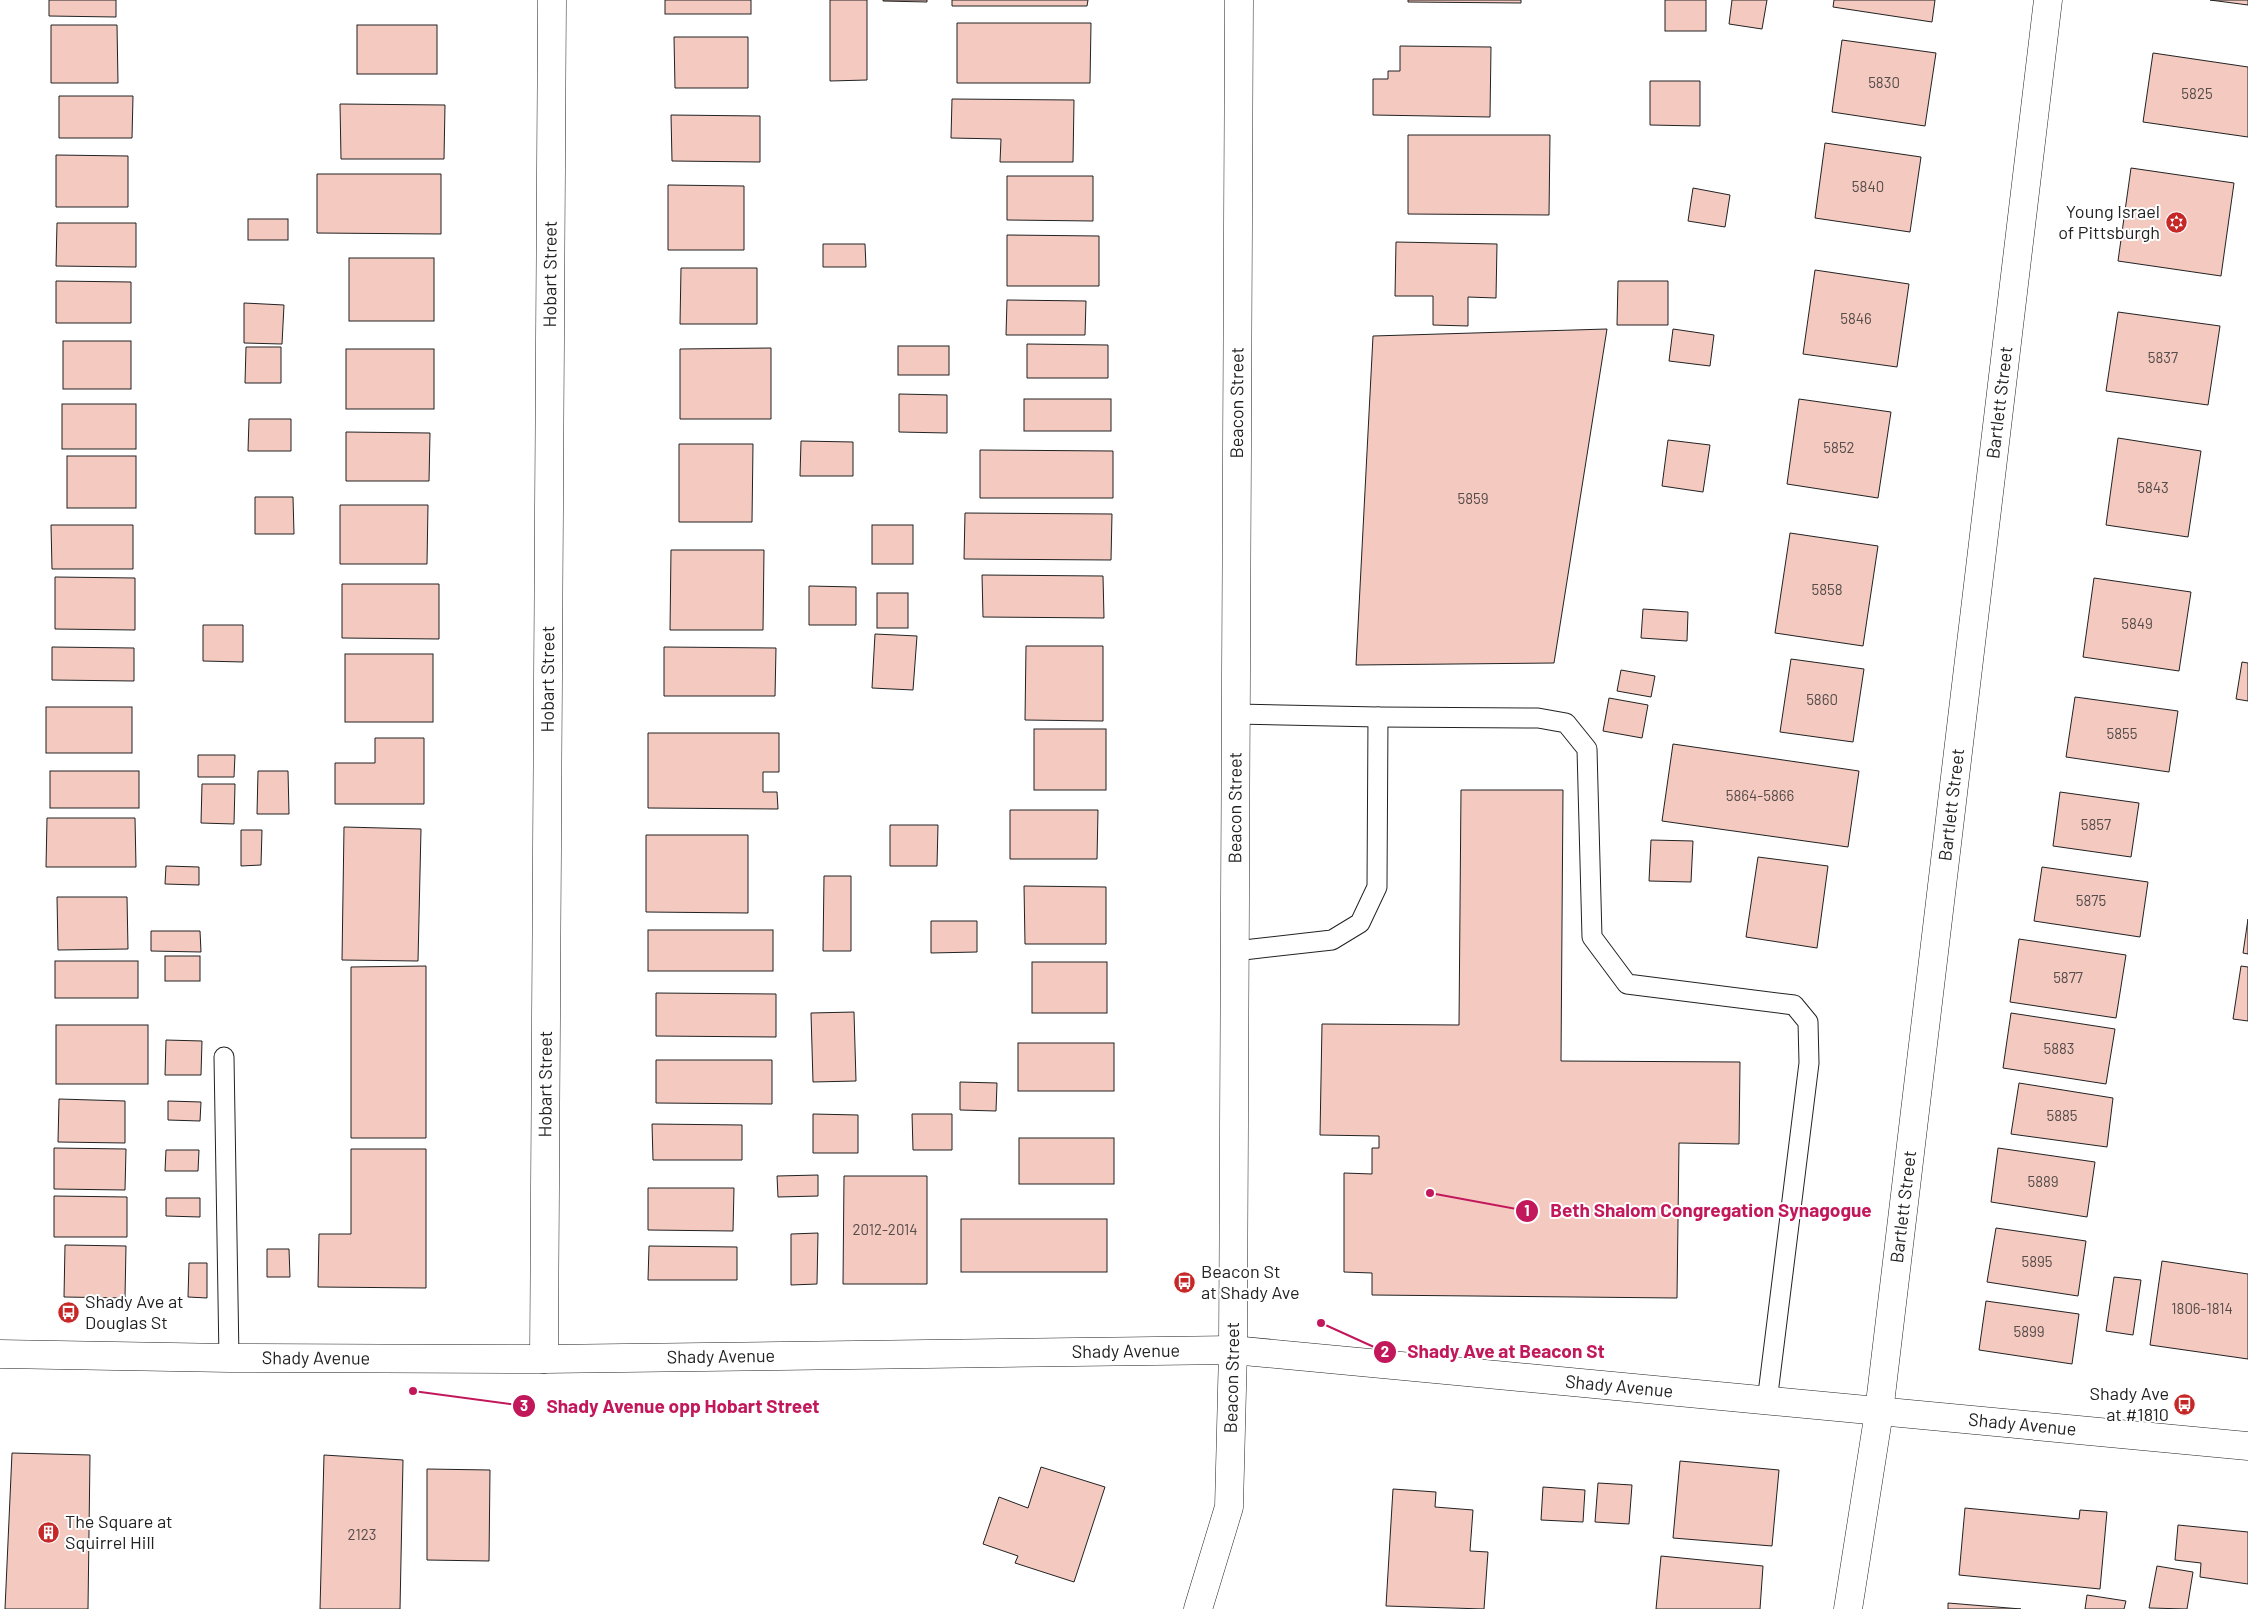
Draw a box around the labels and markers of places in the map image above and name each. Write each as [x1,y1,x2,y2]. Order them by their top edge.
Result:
place label: Young Israel of Pittsburgh [2058,200,2160,243]
synagogue icon: Young Israel of Pittsburgh [2164,210,2188,234]
callout: Beth Shalom Congregation Synagogue [1515,1194,1881,1228]
place label: Beacon St at Shady Ave [1201,1260,1300,1303]
bus stop icon: Beacon St at Shady Ave [1173,1270,1197,1294]
place label: Shady Ave at Douglas St [85,1290,184,1333]
bus stop icon: Shady Ave at Douglas St [57,1300,81,1324]
callout: Shady Ave at Beacon St [1373,1335,1615,1369]
place label: Shady Ave at #1810 [2090,1382,2169,1425]
callout: Shady Avenue opp Hobart Street [511,1389,829,1423]
bus stop icon: Shady Ave at #1810 [2173,1392,2197,1416]
place label: The Square at Squirrel Hill [65,1510,173,1553]
building icon: The Square at Squirrel Hill [37,1520,61,1544]

